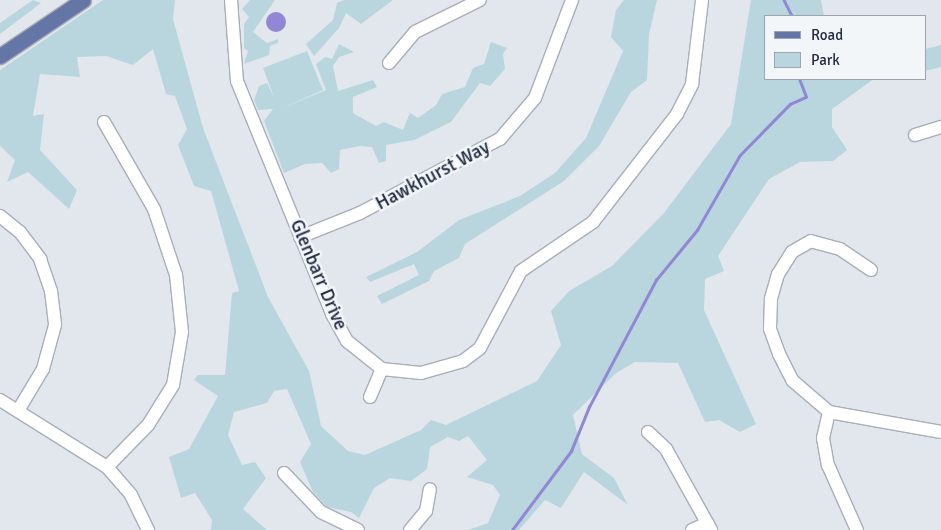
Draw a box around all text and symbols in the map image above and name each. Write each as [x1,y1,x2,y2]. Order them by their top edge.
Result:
legend [764,15,926,80]
text: Road [811,26,843,44]
text: Park [811,51,840,69]
street label: Hawkhurst Way [372,136,494,216]
street label: Glenbarr Drive [284,216,352,334]

